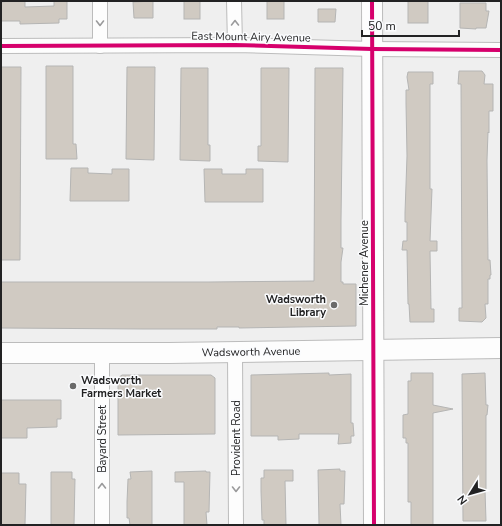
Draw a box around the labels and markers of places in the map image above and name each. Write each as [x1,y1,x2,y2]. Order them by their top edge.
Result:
place label: Wadsworth Library [266,292,326,320]
marker: Wadsworth Library [329,300,339,310]
place label: Wadsworth Farmers Market [81,373,162,401]
marker: Wadsworth Farmers Market [68,381,78,391]

